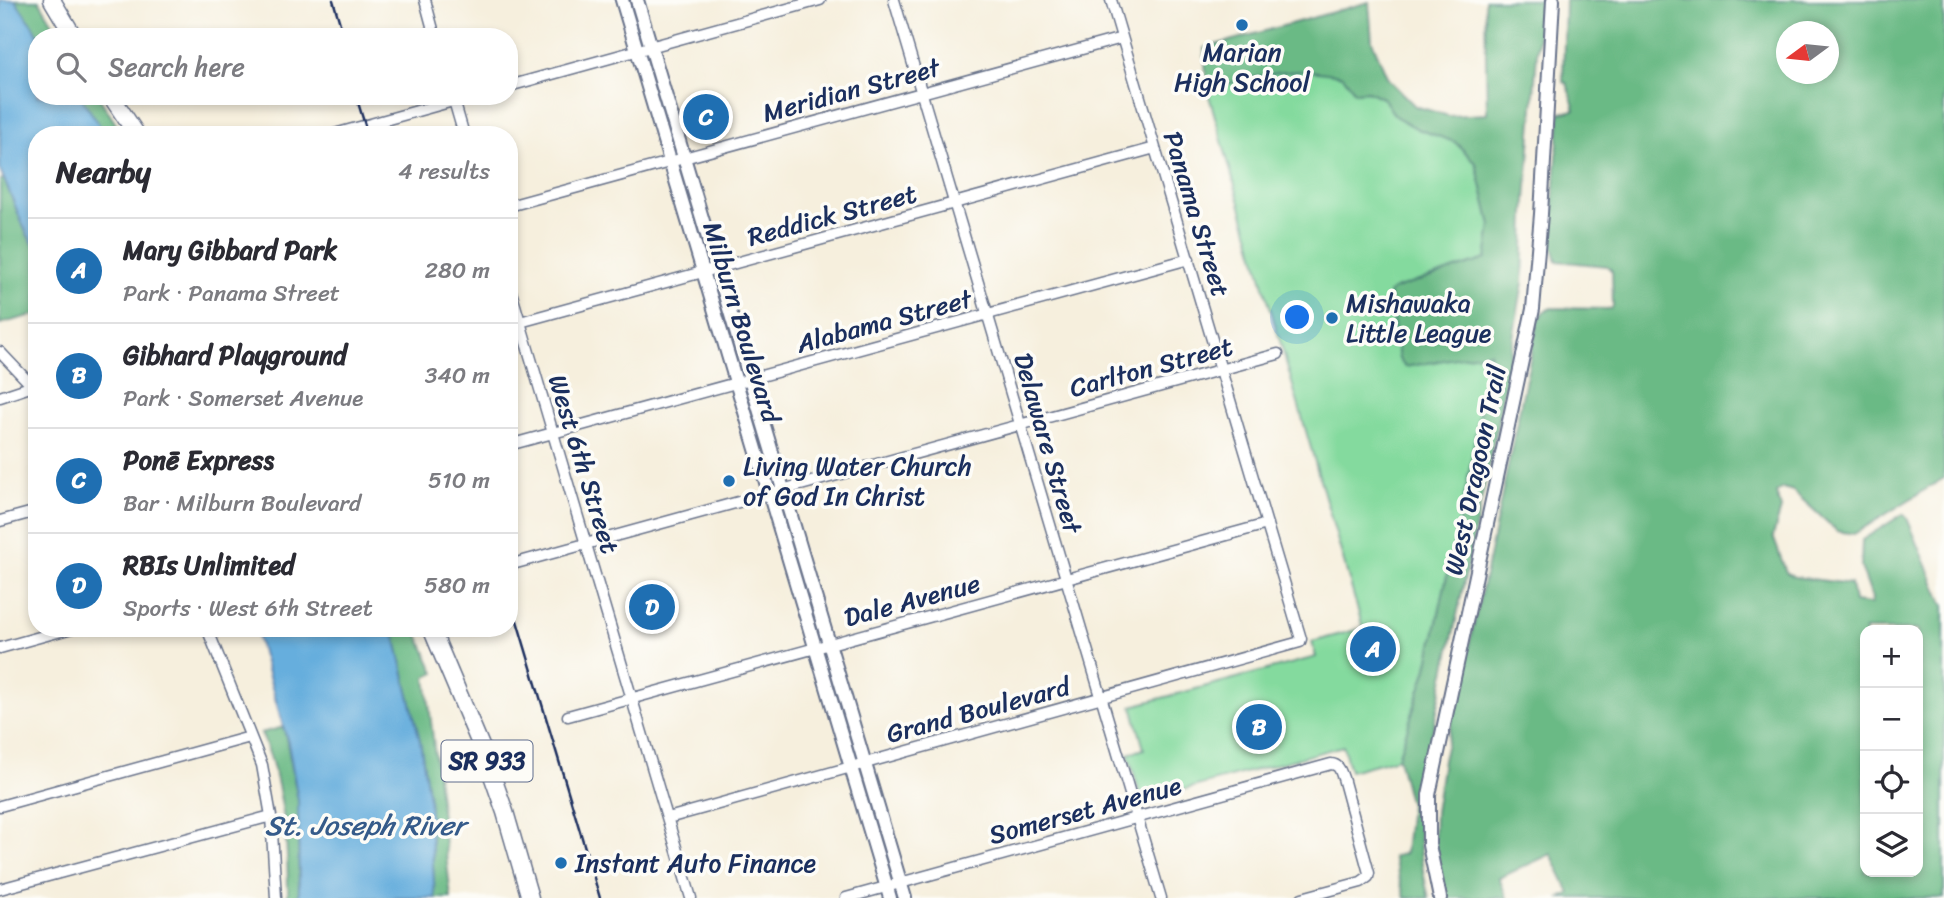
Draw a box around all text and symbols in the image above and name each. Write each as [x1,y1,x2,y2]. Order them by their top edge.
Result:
marker: Marian High School [1234,17,1250,33]
north arrow [1776,21,1839,84]
search box [28,28,518,105]
place label: Marian High School [1174,29,1311,105]
text: Search here [108,44,245,90]
street label: Meridian Street [757,44,946,136]
icon: search [52,48,90,86]
pin: C [683,91,729,143]
street label: Panama Street [1150,125,1244,303]
text: Nearby [56,145,151,199]
text: 4 results [398,151,490,192]
street label: Reddick Street [742,170,922,260]
street label: Milburn Boulevard [690,216,795,431]
text: Mary Gibbard Park [123,227,337,273]
text: A [71,250,87,291]
text: 280 m [425,250,490,291]
text: Park · Panama Street [123,273,340,314]
street label: Alabama Street [790,275,978,367]
place label: Mishawaka Little League [1346,280,1492,356]
your location [1280,300,1314,334]
marker: Mishawaka Little League [1324,310,1340,326]
street label: Carlton Street [1064,323,1238,411]
text: Gibhard Playground [123,332,347,378]
street label: Delaware Street [1000,347,1096,540]
text: B [72,355,86,396]
text: 340 m [425,355,490,396]
street label: West Dragoon Trail [1430,360,1520,579]
street label: West 6th Street [535,369,633,559]
text: Park · Somerset Avenue [123,378,363,419]
text: Ponē Express [123,437,274,483]
place label: Living Water Church of God In Christ [743,443,972,519]
text: C [72,460,86,501]
text: 510 m [428,460,490,501]
marker: Living Water Church of God In Christ [721,473,737,489]
text: Bar · Milburn Boulevard [123,483,361,524]
text: RBIs Unlimited [123,542,295,588]
street label: Dale Avenue [839,560,985,640]
text: D [72,565,86,606]
text: 580 m [424,565,490,606]
pin: D [629,581,675,633]
text: Sports · West 6th Street [123,588,373,629]
pin: A [1350,623,1396,675]
map controls [1860,625,1923,877]
button: + [1860,625,1923,688]
street label: Grand Boulevard [881,663,1077,757]
button: − [1860,688,1923,751]
pin: B [1236,701,1282,753]
road number: SR 933 [442,740,532,782]
button: locate [1860,751,1923,814]
street label: Somerset Avenue [983,762,1187,858]
water label: St. Joseph River [265,801,470,850]
button: layers [1860,814,1923,877]
place label: Instant Auto Finance [574,840,816,886]
marker: Instant Auto Finance [553,855,569,871]

